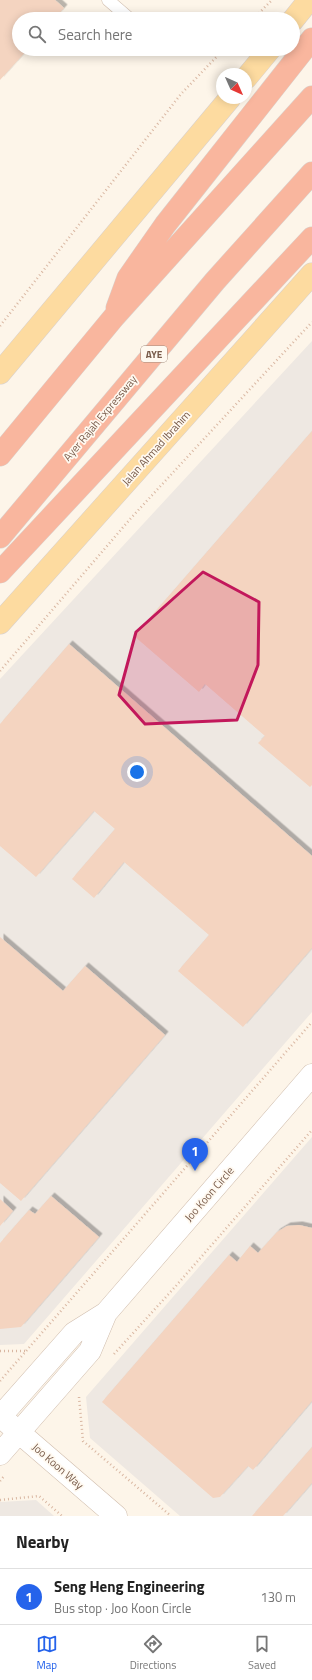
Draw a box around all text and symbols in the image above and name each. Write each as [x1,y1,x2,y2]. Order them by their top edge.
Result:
search box [12,12,300,56]
icon: search [26,23,48,45]
text: Search here [58,23,132,46]
north arrow [216,68,252,104]
road number: AYE [141,346,167,362]
street label: Ayer Rajah Expressway [59,371,141,464]
street label: Jalan Ahmad Ibrahim [118,407,194,489]
your location [127,762,147,782]
pin: 1 [182,1138,208,1171]
street label: Joo Koon Circle [181,1163,238,1225]
street label: Joo Koon Way [29,1439,88,1493]
text: Nearby [16,1529,69,1555]
text: Seng Heng Engineering [54,1575,205,1598]
text: 1 [25,1587,33,1607]
text: 130 m [260,1587,296,1607]
text: Bus stop · Joo Koon Circle [54,1598,191,1618]
tab: Map [36,1633,58,1673]
tab: Directions [130,1633,176,1673]
tab: Saved [248,1633,276,1673]

